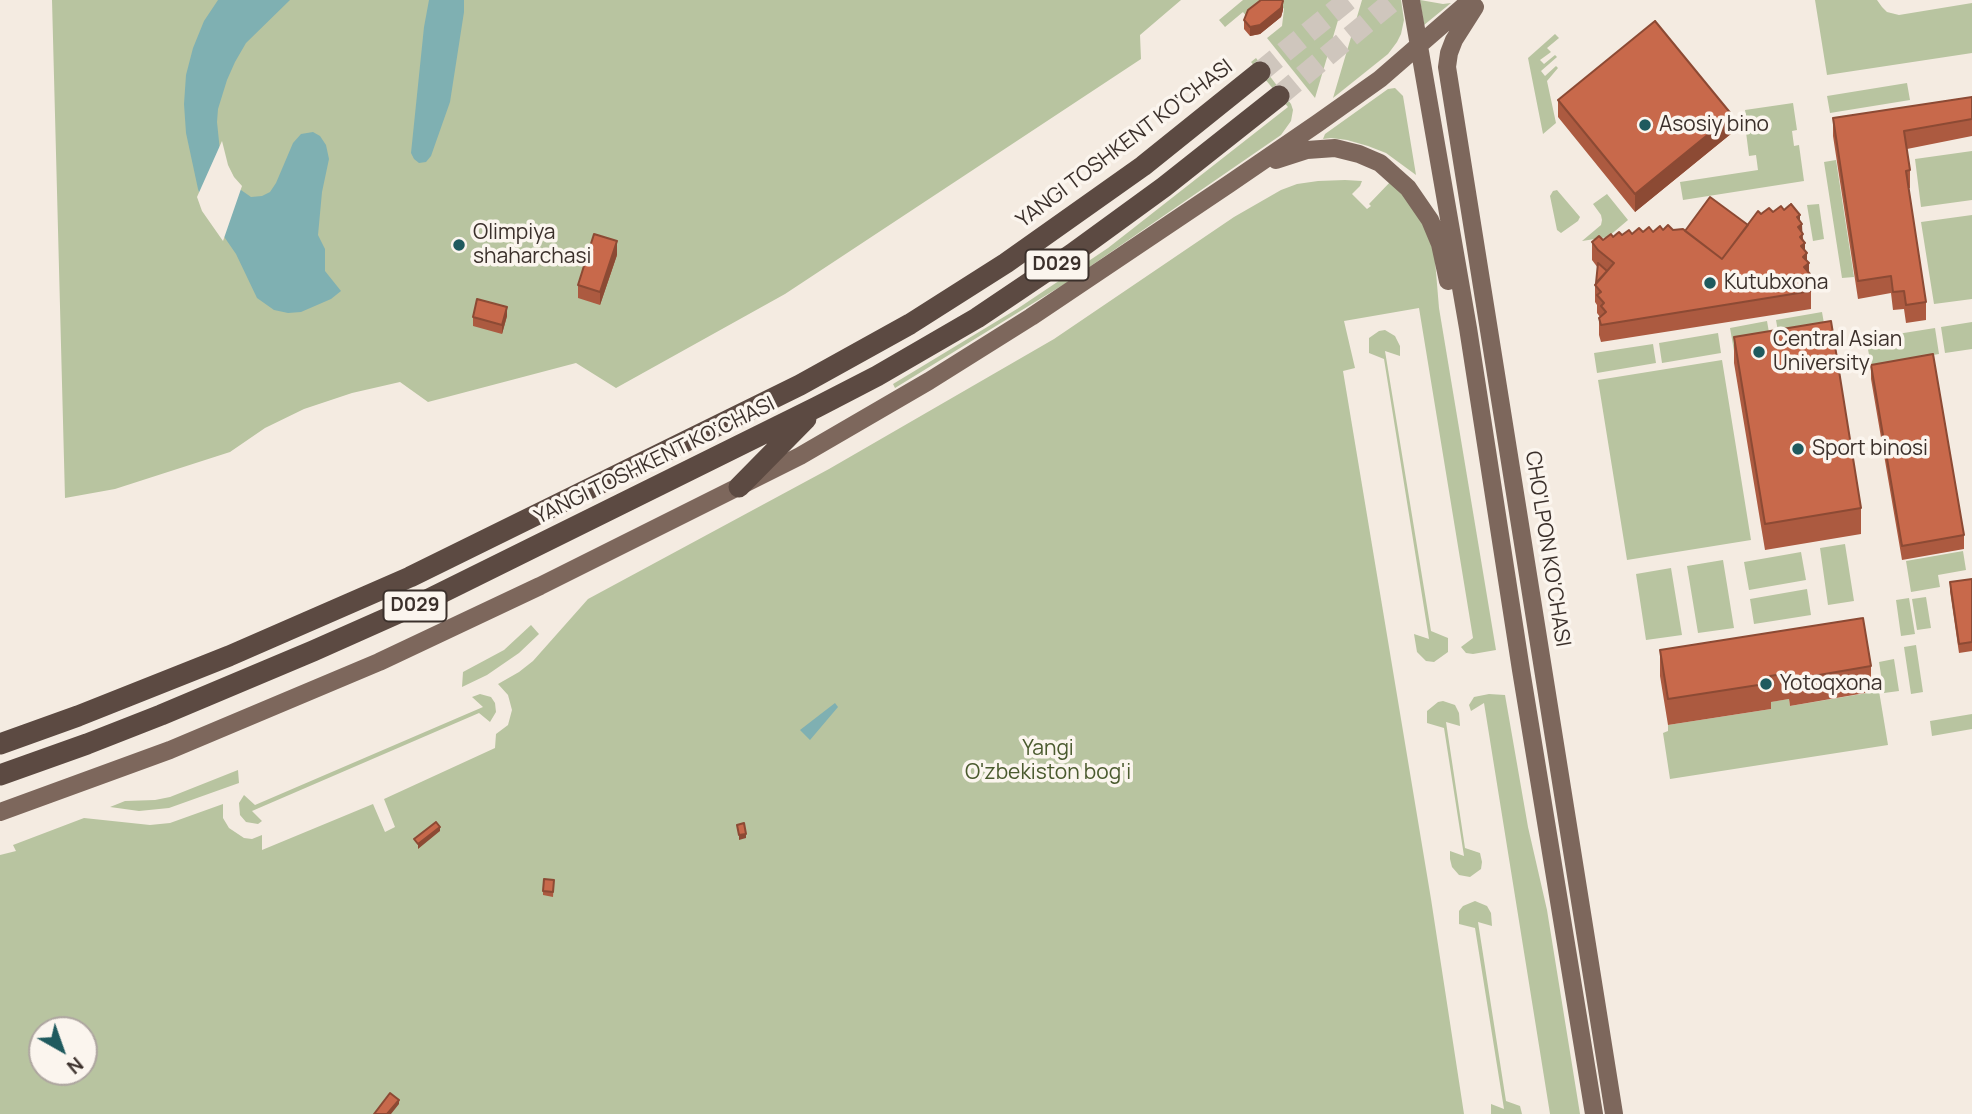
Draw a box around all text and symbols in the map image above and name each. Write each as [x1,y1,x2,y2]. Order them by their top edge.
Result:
street label: YANGI TOSHKENT KO‘CHASI [1012,54,1238,234]
place label: Asosiy bino [1659,112,1769,138]
marker: Asosiy bino [1637,117,1653,133]
place label: Olimpiya shaharchasi [473,220,591,270]
marker: Olimpiya shaharchasi [451,237,467,253]
road number: D029 [1026,249,1088,280]
place label: Kutubxona [1724,270,1828,296]
marker: Kutubxona [1702,275,1718,291]
place label: Central Asian University [1773,327,1902,377]
marker: Central Asian University [1751,344,1767,360]
street label: YANGI TOSHKENT KO‘CHASI [531,392,779,530]
place label: Sport binosi [1812,436,1928,462]
marker: Sport binosi [1790,441,1806,457]
street label: CHO'LPON KO'CHASI [1519,449,1575,649]
road number: D029 [384,590,446,622]
place label: Yotoqxona [1780,671,1882,697]
marker: Yotoqxona [1758,676,1774,692]
park label: Yangi O'zbekiston bog'i [965,736,1131,786]
north arrow [28,1016,98,1086]
text: N [62,1051,89,1080]

